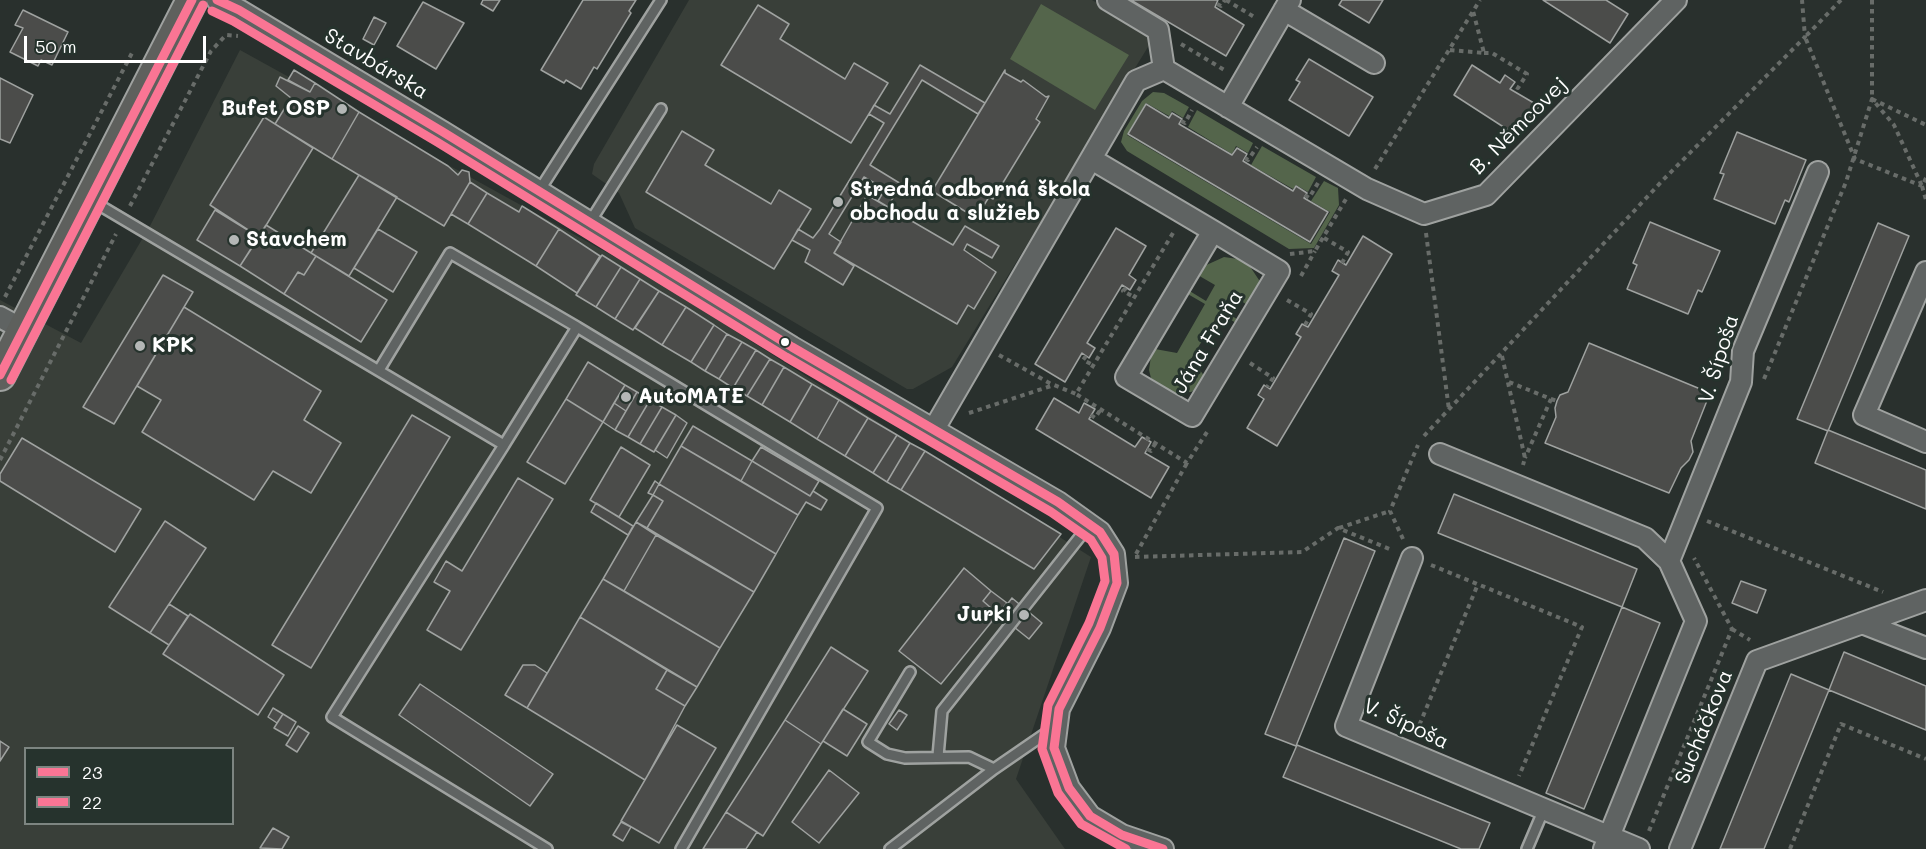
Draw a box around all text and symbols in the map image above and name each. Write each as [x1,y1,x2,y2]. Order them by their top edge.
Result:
street label: Stavbárska [319,23,433,105]
scale bar [27,24,208,62]
text: 50 m [35,34,77,58]
street label: B. Němcovej [1465,72,1573,180]
place label: Bufet OSP [221,96,330,122]
marker: Bufet OSP [335,102,349,116]
place label: Stredná odborná škola obchodu a služieb [850,177,1091,227]
marker: Stredná odborná škola obchodu a služieb [831,195,845,209]
place label: Stavchem [246,227,347,253]
marker: Stavchem [227,233,241,247]
street label: Jána Fraňa [1167,286,1249,398]
street label: V. Šípoša [1694,312,1744,406]
place label: KPK [152,333,194,359]
unlabelled marker [779,336,791,348]
marker: KPK [133,339,147,353]
place label: AutoMATE [638,384,744,410]
marker: AutoMATE [619,390,633,404]
place label: Jurki [957,602,1012,628]
marker: Jurki [1017,608,1031,622]
street label: Sucháčkova [1670,666,1738,788]
street label: V. Šípoša [1359,693,1453,755]
legend [24,747,234,825]
text: 23 [82,760,103,784]
text: 22 [82,790,102,814]

